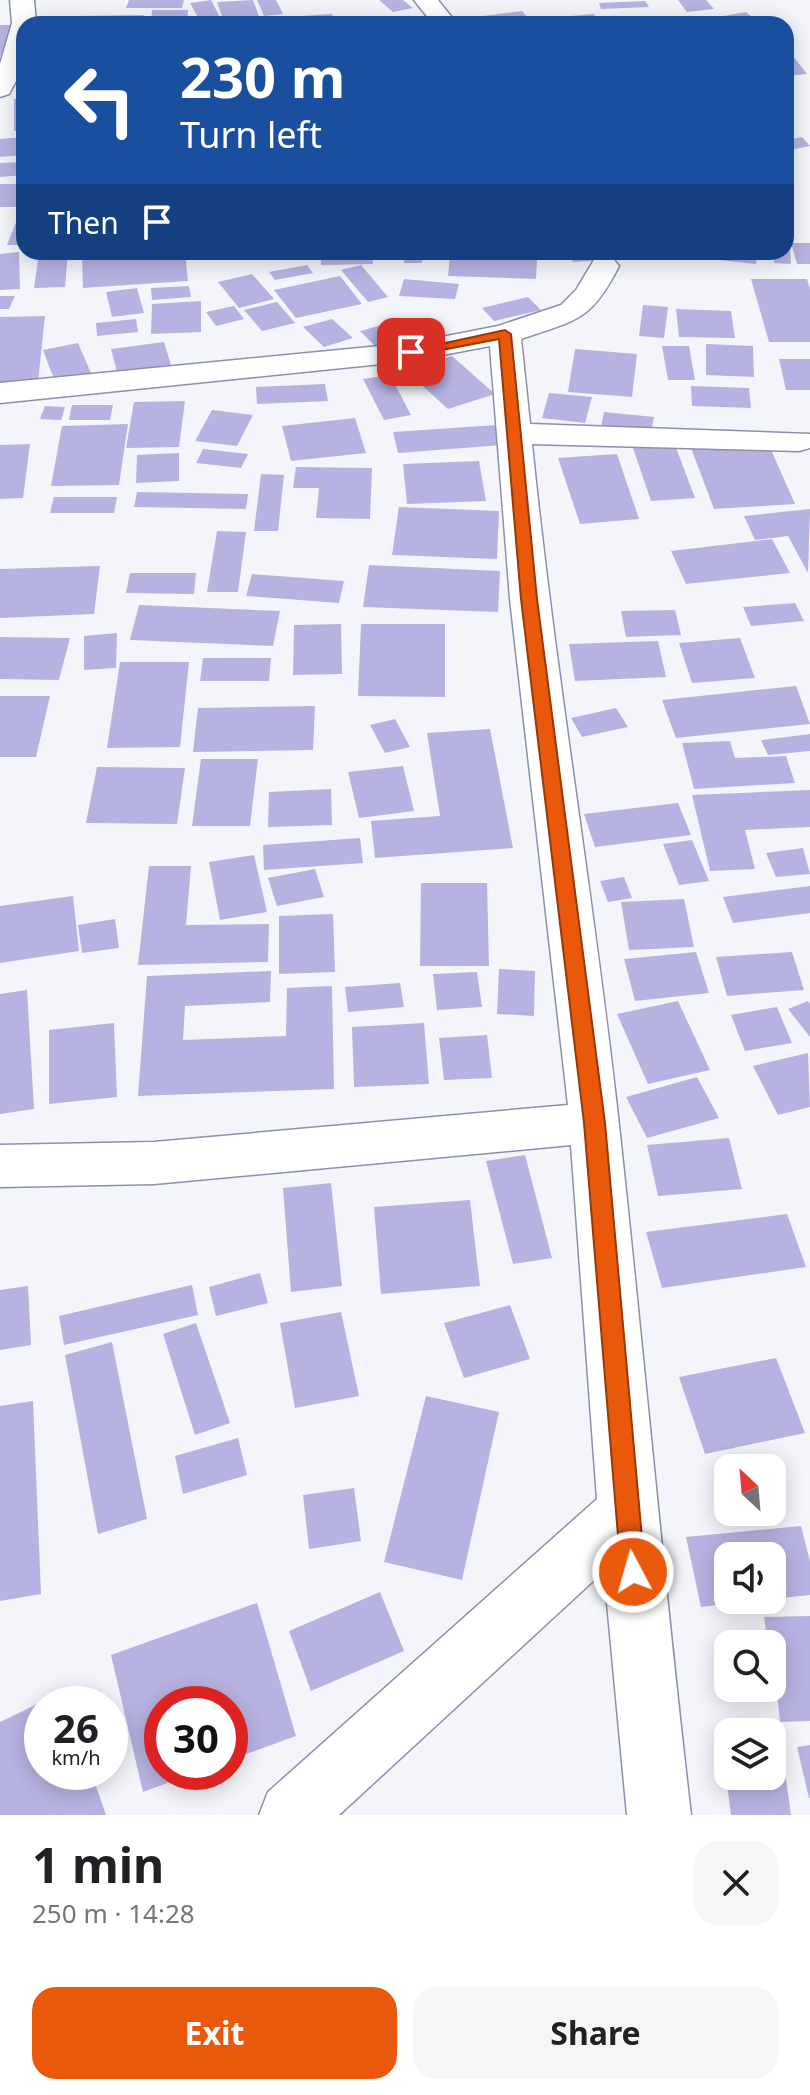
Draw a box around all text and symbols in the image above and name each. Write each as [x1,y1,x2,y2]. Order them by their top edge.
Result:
text: 230 m [180,38,345,114]
icon: left [48,48,152,152]
text: Turn left [180,110,322,159]
icon: arrive [135,200,179,244]
text: Then [48,202,119,243]
pin [377,318,445,386]
icon: arrive [389,330,433,374]
north arrow [714,1454,786,1526]
map controls [714,1454,786,1790]
position arrow [591,1530,675,1614]
button: sound [714,1542,786,1614]
button: search [714,1630,786,1702]
speed limit sign: 30 [144,1686,248,1790]
text: 26 [53,1700,99,1755]
button: layers [714,1718,786,1790]
text: km/h [51,1744,101,1771]
text: 1 min [32,1832,164,1897]
button: close [694,1841,778,1925]
text: 250 m · 14:28 [32,1895,195,1931]
button: Exit [32,1987,397,2079]
button: Share [413,1987,778,2079]

